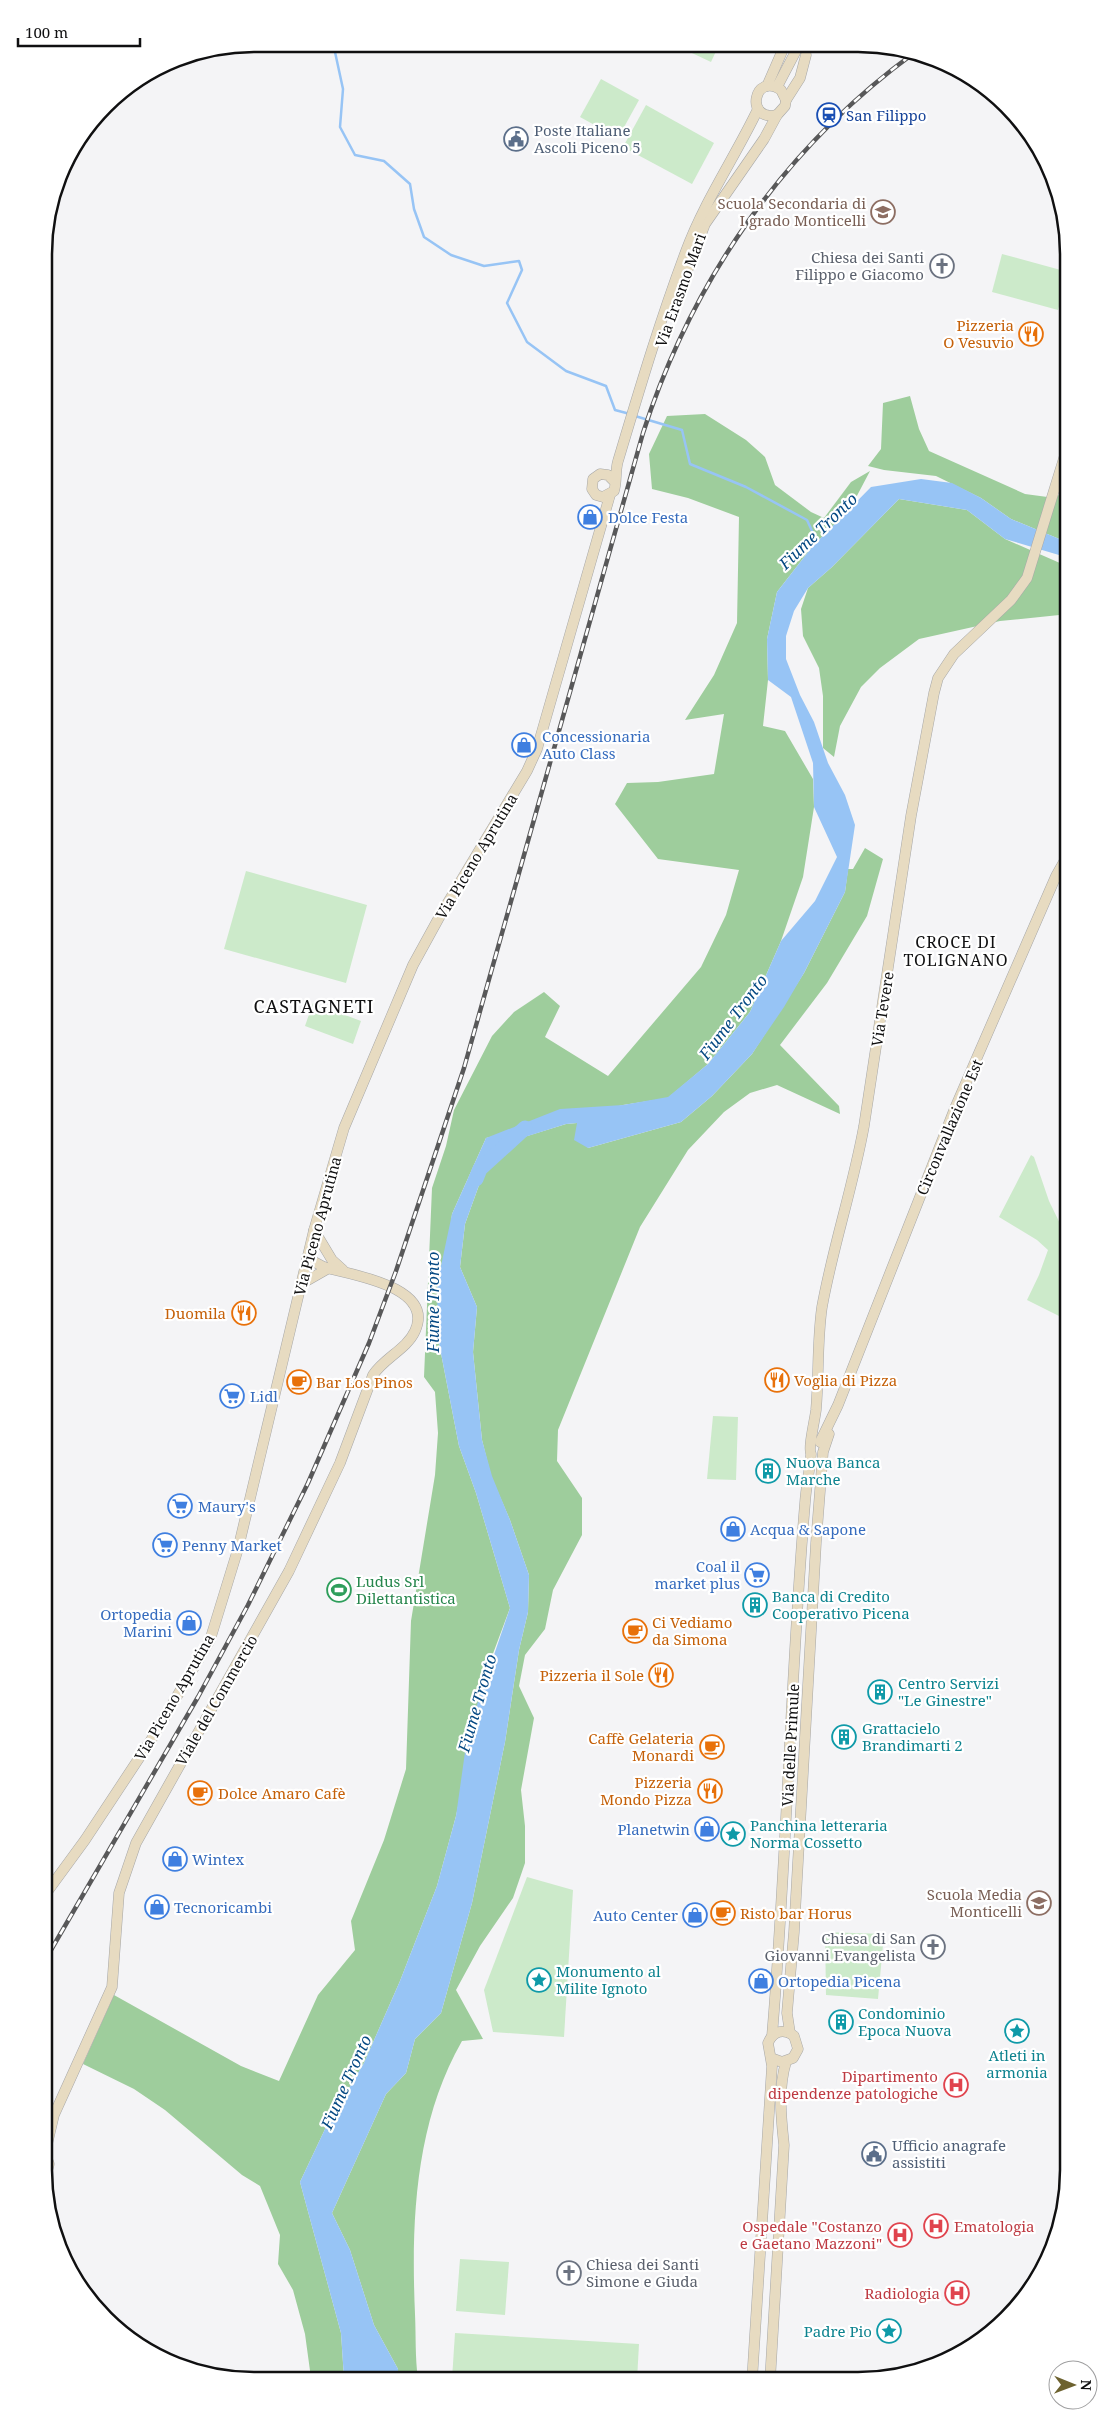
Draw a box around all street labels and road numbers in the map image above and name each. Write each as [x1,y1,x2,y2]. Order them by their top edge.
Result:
street label: Via Erasmo Mari [650,230,710,350]
street label: Via Piceno Aprutina [431,789,521,923]
street label: Via Tevere [866,970,898,1048]
street label: Circonvallazione Est [911,1056,987,1198]
street label: Via Piceno Aprutina [289,1154,345,1298]
street label: Via Piceno Aprutina [130,1630,218,1764]
street label: Viale del Commercio [170,1631,262,1769]
street label: Via delle Primule [777,1683,803,1807]

